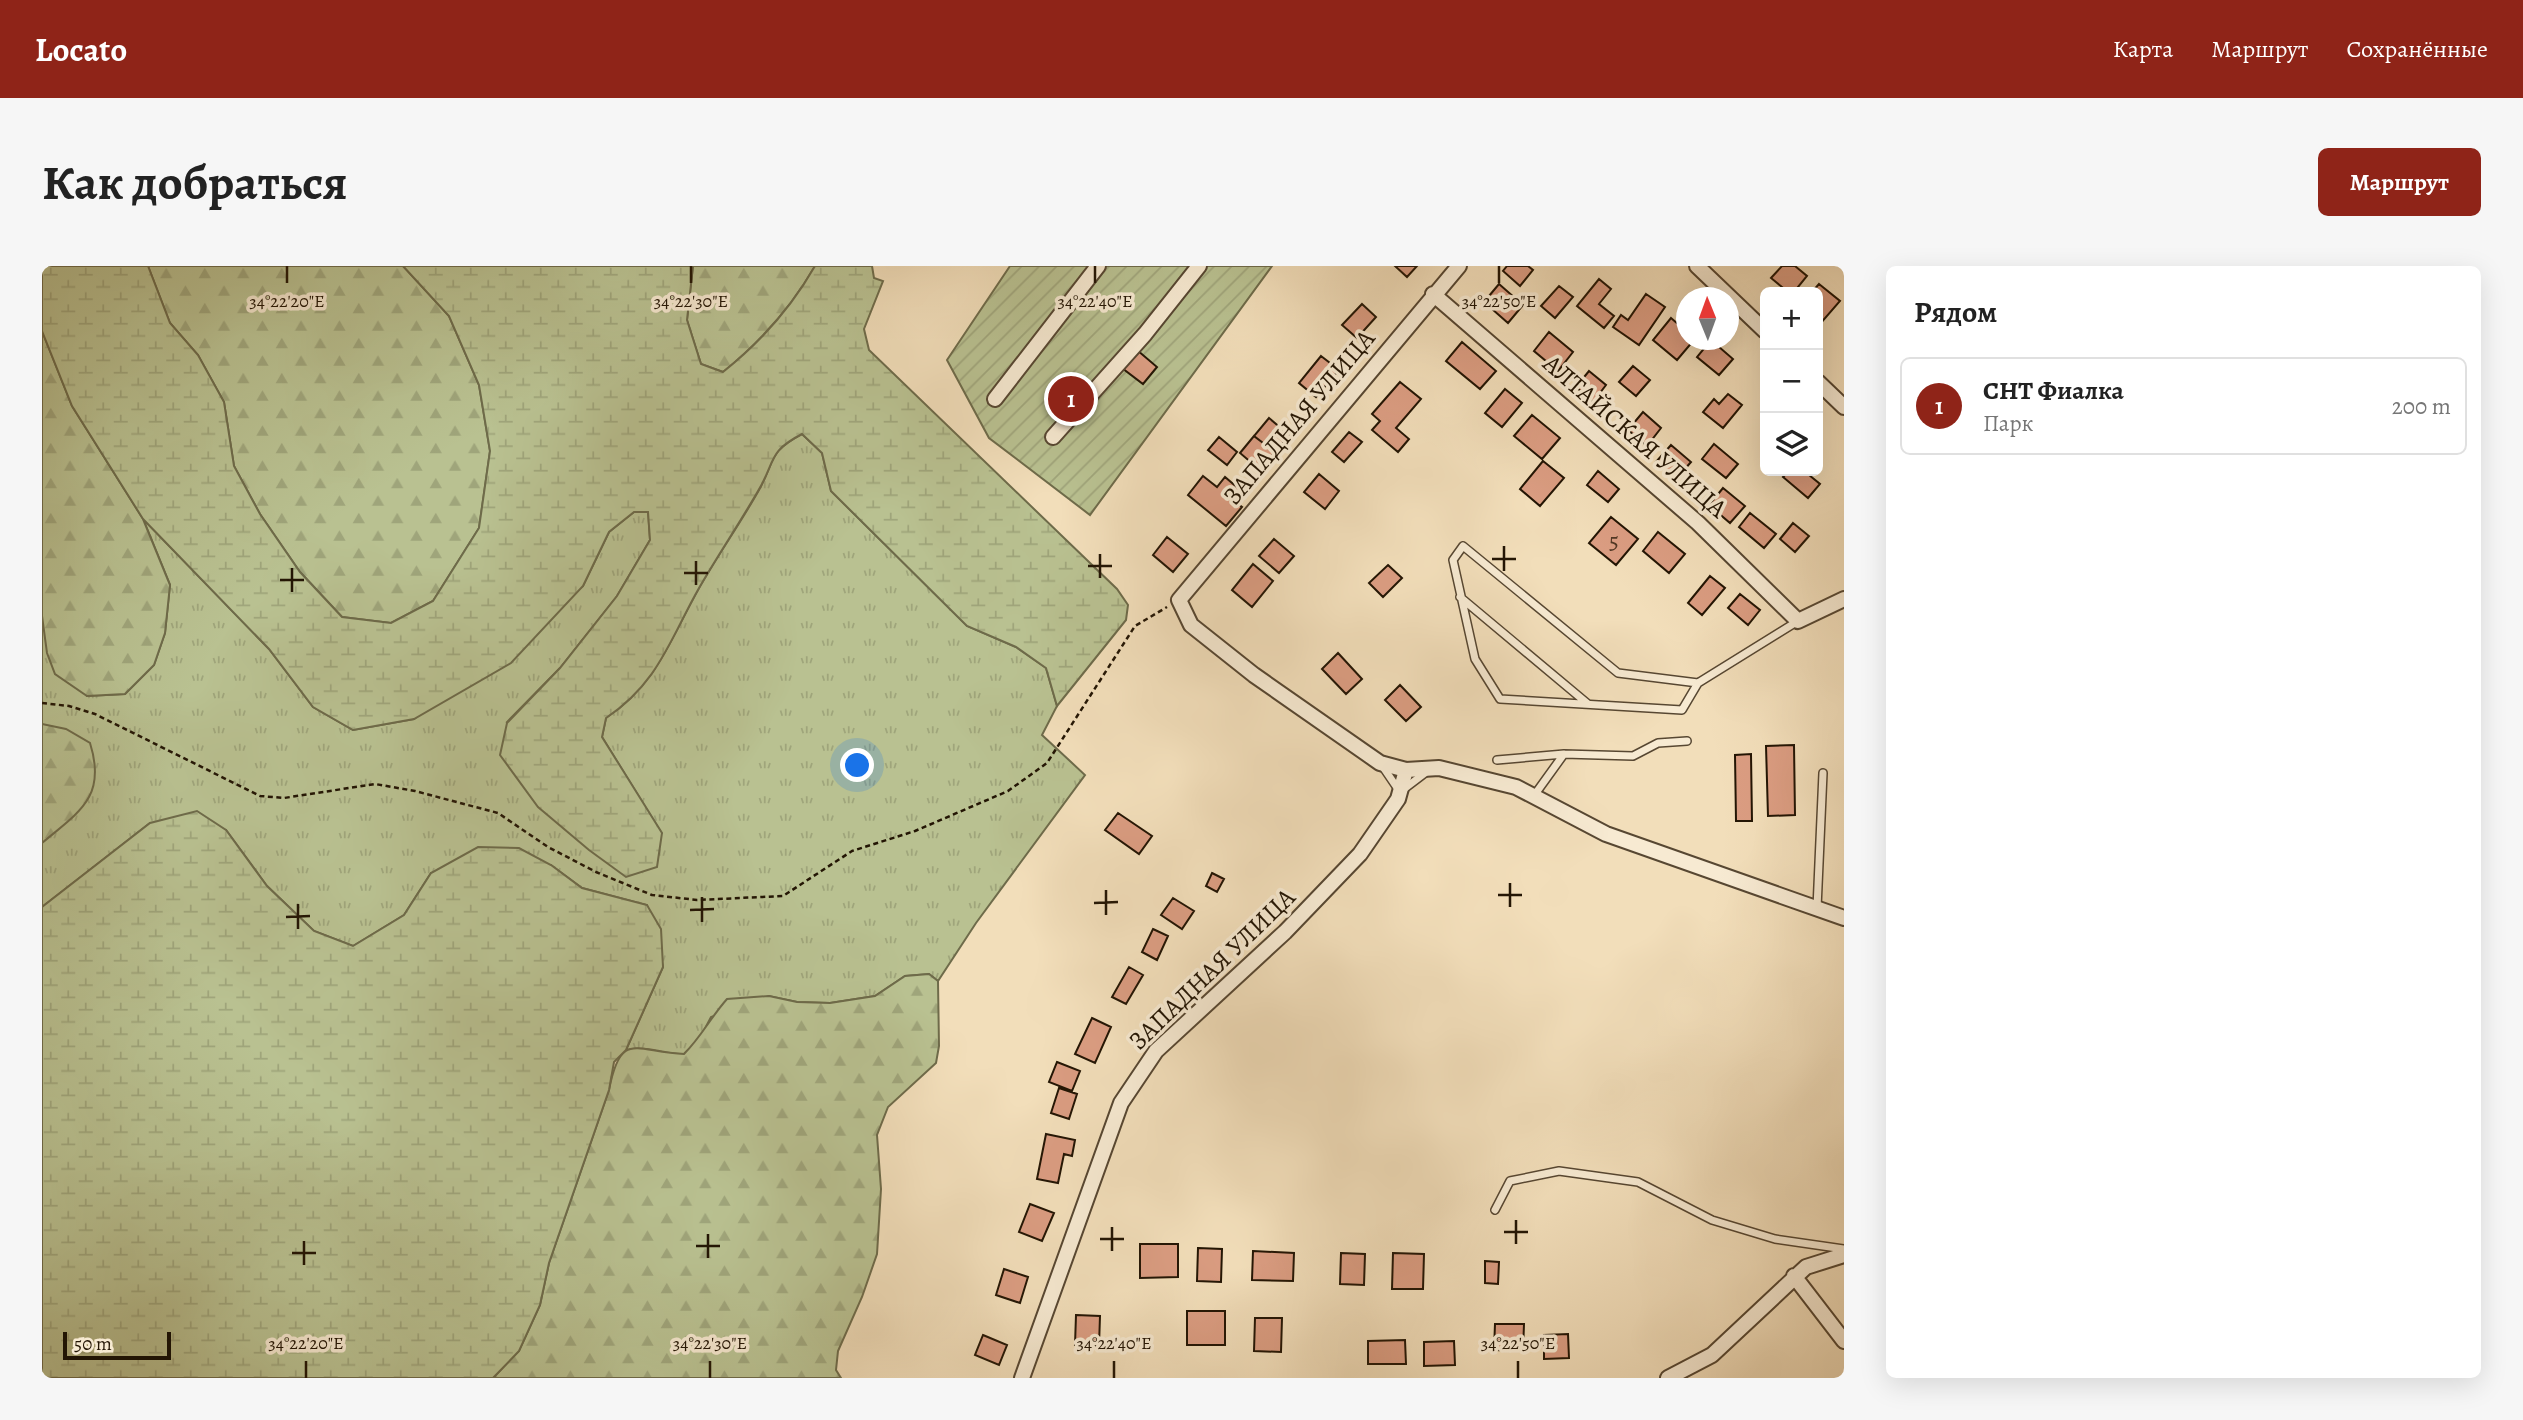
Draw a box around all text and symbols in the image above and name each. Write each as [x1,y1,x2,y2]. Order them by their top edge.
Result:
text: Locato [35,27,127,72]
text: Карта [2113,33,2173,65]
text: Маршрут [2211,33,2309,65]
text: Сохранённые [2347,33,2488,65]
button: Маршрут [2318,148,2481,216]
text: Как добраться [42,149,348,216]
north arrow [1676,287,1739,350]
map controls [1760,287,1823,476]
button: + [1760,287,1823,350]
text: 34°22'20"E [249,289,325,313]
text: 34°22'30"E [654,289,728,313]
text: 34°22'40"E [1057,289,1133,313]
text: 34°22'50"E [1462,289,1536,313]
text: Рядом [1914,292,1997,332]
street label: ЗАПАДНАЯ УЛИЦА [1215,321,1383,512]
street label: АЛТАЙСКАЯ УЛИЦА [1535,346,1735,526]
button: − [1760,350,1823,413]
pin: 1 [1048,373,1094,425]
text: СНТ Фиалка [1983,373,2124,408]
text: 1 [1935,391,1943,422]
text: 200 m [2392,391,2451,422]
text: Парк [1983,408,2034,439]
button: layers [1760,413,1823,476]
house number: 5 [1609,526,1619,557]
your location [840,748,874,782]
street label: ЗАПАДНАЯ УЛИЦА [1121,880,1304,1058]
scale bar [63,1329,172,1361]
text: 50 m [74,1331,112,1357]
text: 34°22'20"E [268,1331,344,1355]
text: 34°22'30"E [673,1331,747,1355]
text: 34°22'40"E [1076,1331,1152,1355]
text: 34°22'50"E [1481,1331,1555,1355]

